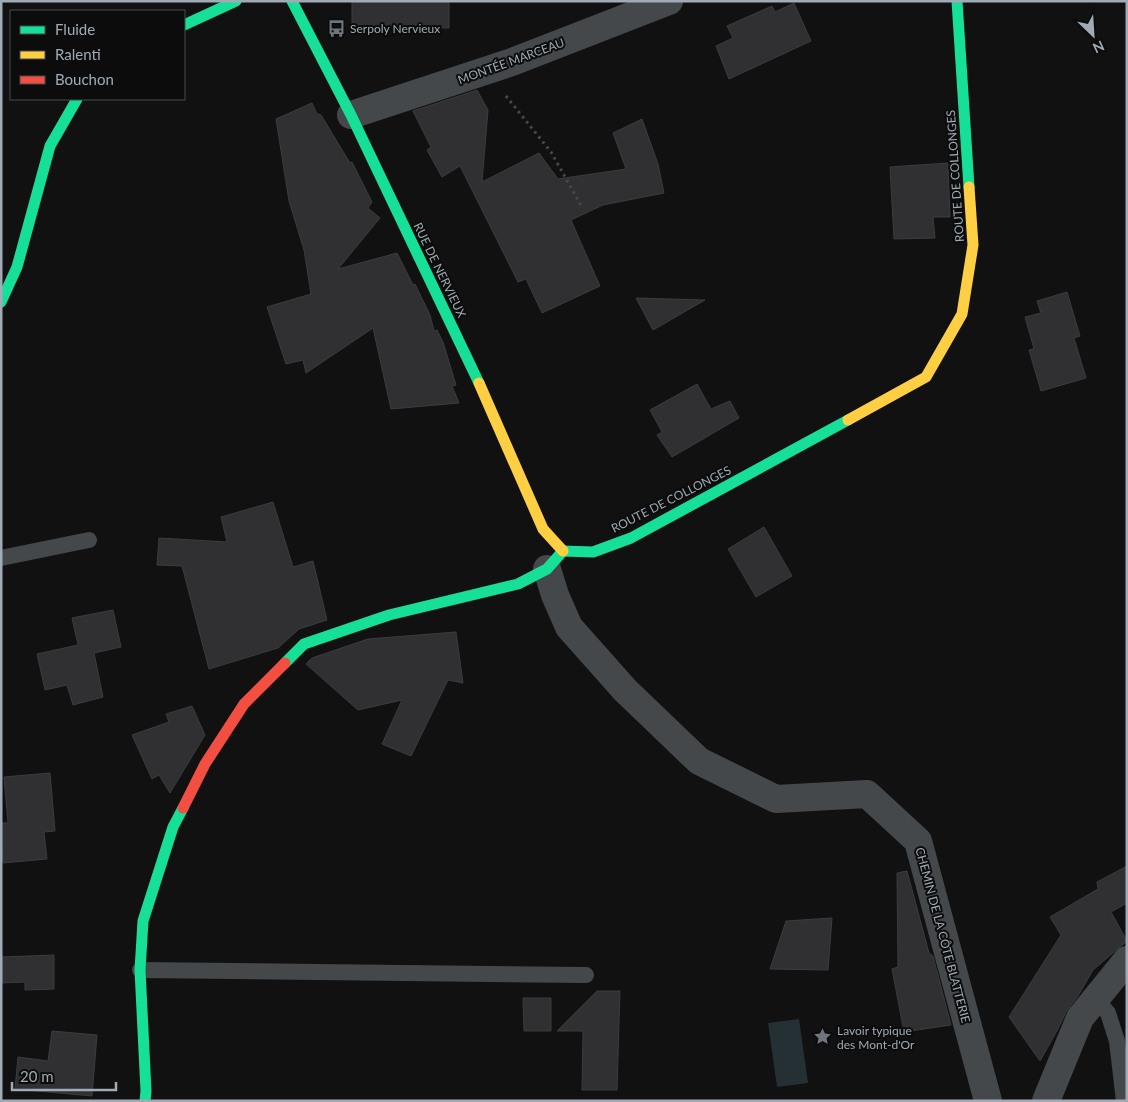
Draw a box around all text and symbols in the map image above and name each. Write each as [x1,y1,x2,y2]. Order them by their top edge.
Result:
legend [10,10,185,100]
north arrow [1068,10,1118,60]
bus stop icon: Serpoly Nervieux [326,18,346,38]
text: Fluide [55,20,95,38]
place label: Serpoly Nervieux [350,21,440,36]
street label: MONTÉE MARCEAU [456,35,566,87]
text: N [1090,37,1107,57]
text: Ralenti [55,45,101,63]
text: Bouchon [55,70,114,88]
street label: ROUTE DE COLLONGES [943,109,967,243]
street label: RUE DE NERVIEUX [410,220,470,320]
street label: ROUTE DE COLLONGES [609,462,733,536]
street label: CHEMIN DE LA CÔTE BLATTERIE [912,846,974,1025]
place label: Lavoir typique des Mont-d'Or [837,1023,915,1052]
place icon: Lavoir typique des Mont-d'Or [813,1027,833,1047]
scale bar [12,1060,116,1092]
text: 20 m [20,1067,54,1085]

